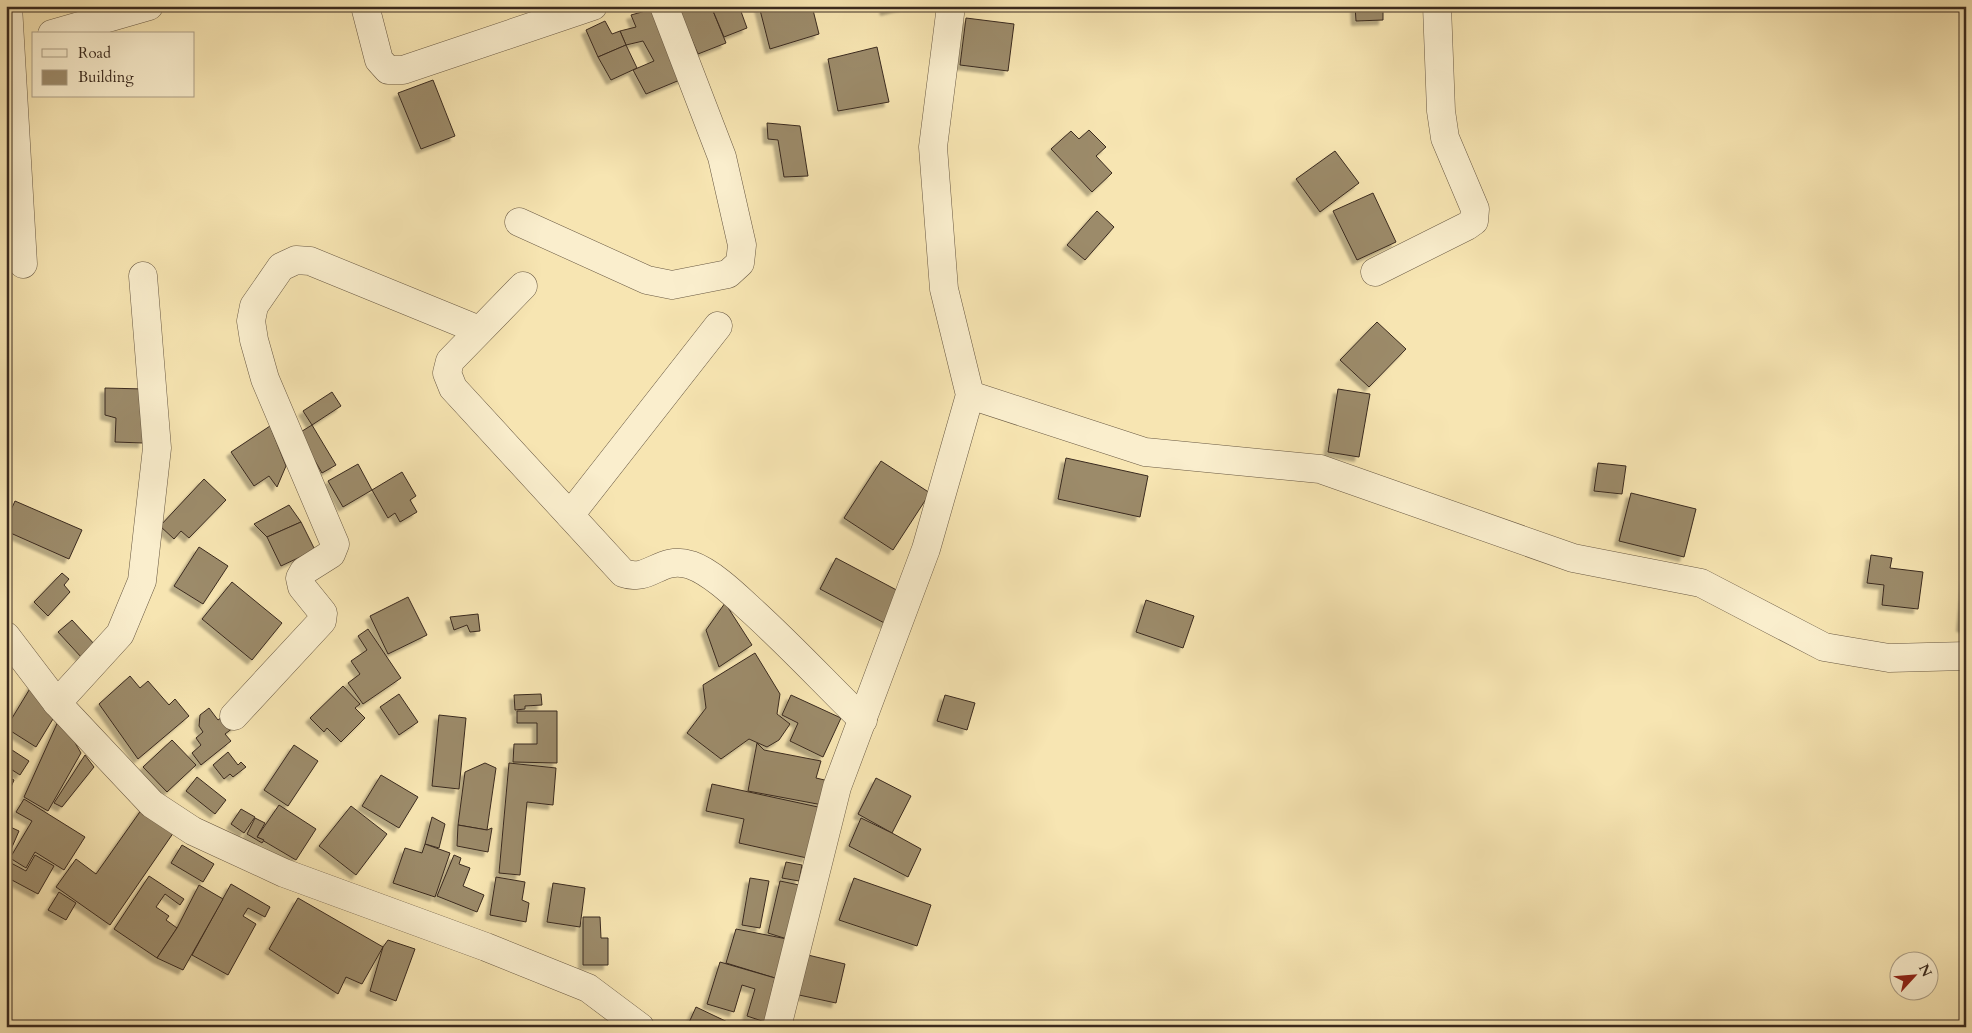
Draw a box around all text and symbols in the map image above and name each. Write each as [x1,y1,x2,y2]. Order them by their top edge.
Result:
legend [32,32,195,98]
text: Road [78,43,111,63]
text: Building [78,67,134,87]
north arrow [1890,950,1940,1000]
text: N [1914,961,1936,980]

